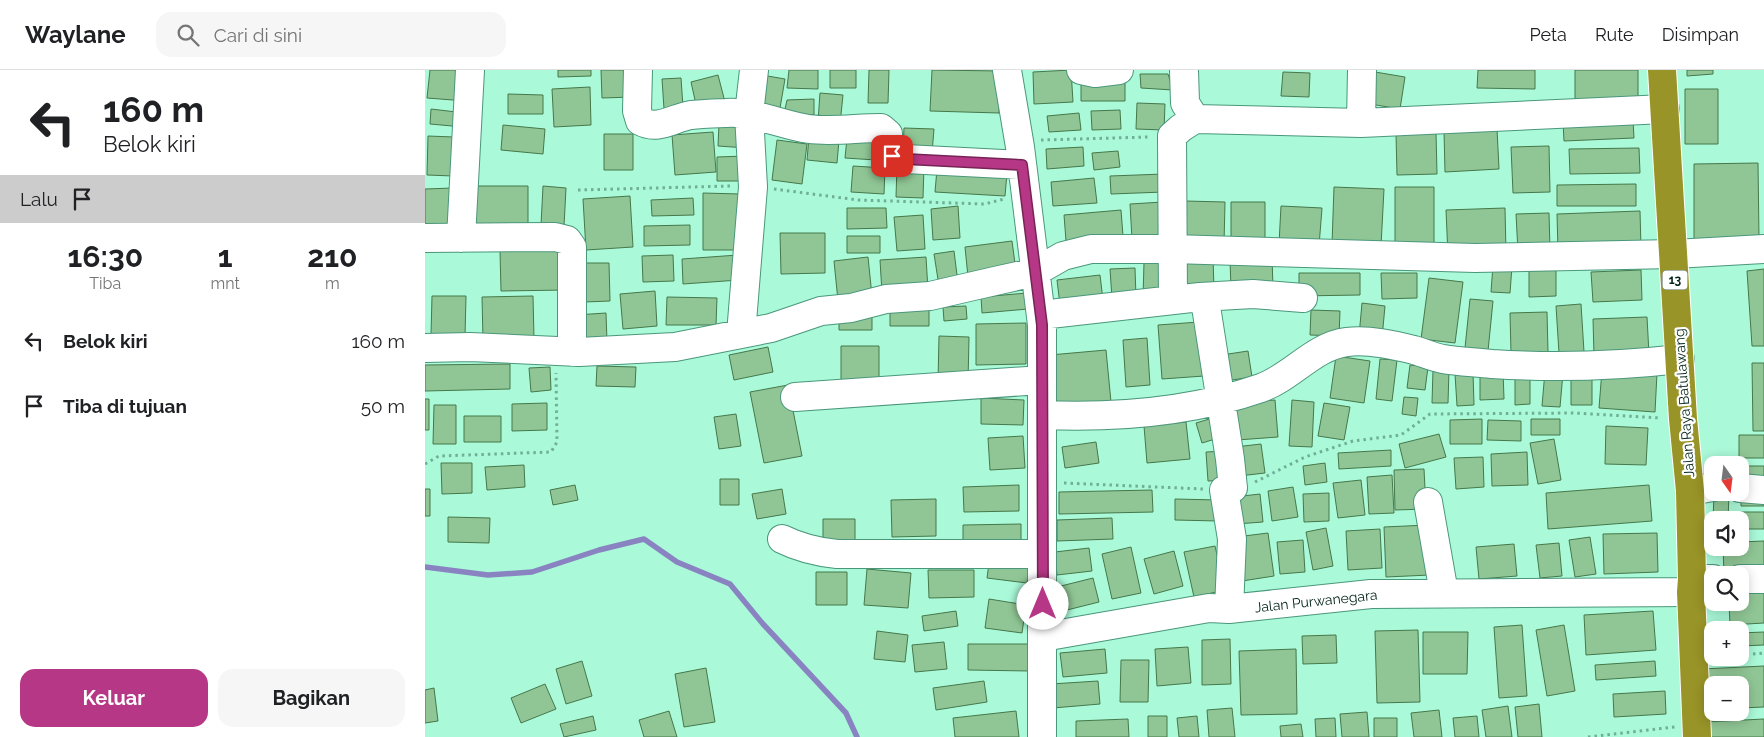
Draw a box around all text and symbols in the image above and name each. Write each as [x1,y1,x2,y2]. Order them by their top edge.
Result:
search box [156,12,506,57]
text: Waylane [25,20,126,49]
icon: search [174,21,202,49]
text: Cari di sini [214,24,302,46]
text: Peta [1530,24,1567,45]
text: Rute [1595,24,1634,45]
text: Disimpan [1662,24,1739,45]
text: 160 m [103,89,204,130]
icon: left [20,90,85,155]
text: Belok kiri [103,131,196,157]
pin [871,135,913,177]
icon: arrive [878,142,906,170]
icon: arrive [68,185,96,213]
text: Lalu [20,188,58,210]
text: 16:30 [67,239,143,274]
text: 1 [218,239,233,274]
text: 210 [307,239,358,274]
road number: 13 [1663,270,1687,290]
text: Tiba [89,274,121,293]
text: mnt [211,274,240,293]
text: m [325,274,340,293]
icon: left [20,327,48,355]
street label: Jalan Raya Batulawang [1671,328,1697,478]
text: Belok kiri [63,330,148,352]
text: 160 m [351,330,405,352]
icon: arrive [20,392,48,420]
text: Tiba di tujuan [63,395,187,417]
text: 50 m [361,395,405,417]
north arrow [1704,456,1749,501]
map controls [1704,456,1749,721]
button: sound [1704,511,1749,556]
button: search [1704,566,1749,611]
position arrow [1016,577,1068,629]
street label: Jalan Purwanegara [1254,587,1378,615]
button: + [1704,621,1749,666]
button: Keluar [20,669,208,727]
button: Bagikan [218,669,405,727]
button: − [1704,676,1749,721]

